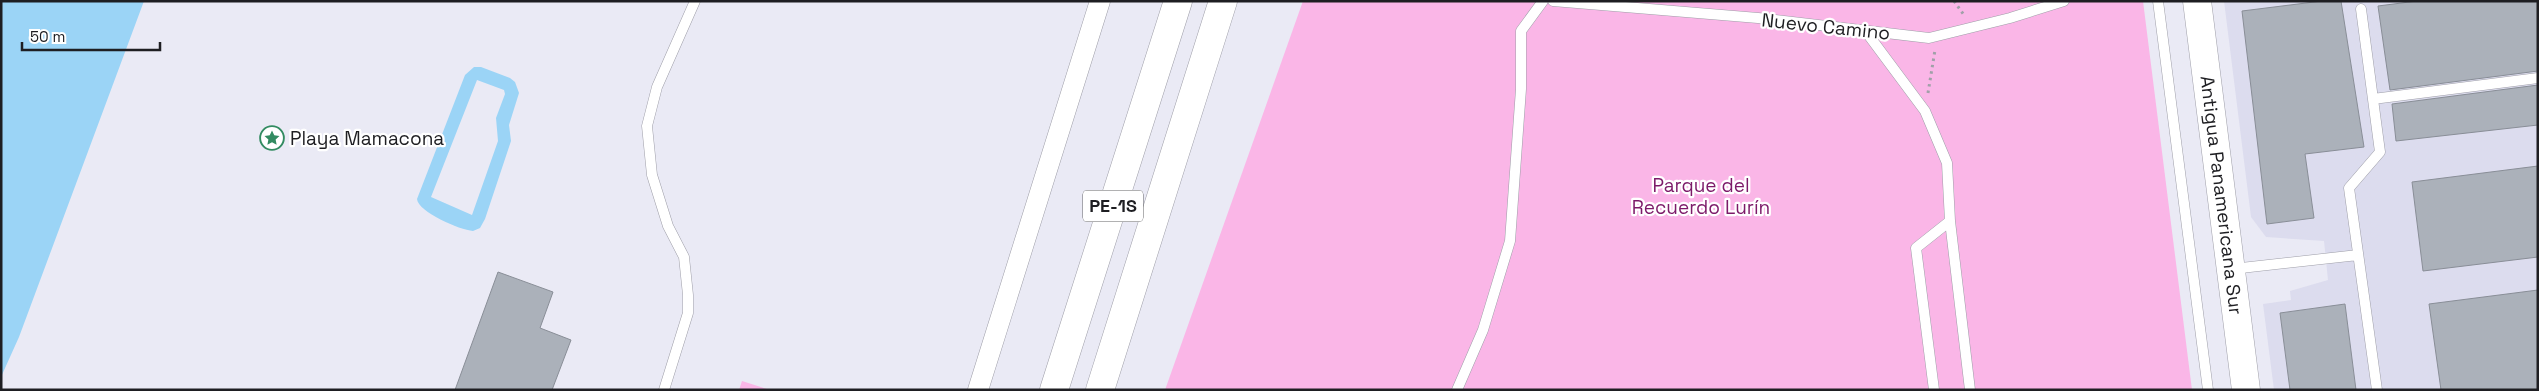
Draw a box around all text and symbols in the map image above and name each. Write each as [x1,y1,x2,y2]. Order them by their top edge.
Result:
street label: Nuevo Camino [1760,7,1891,46]
scale bar [22,20,160,52]
text: 50 m [30,27,65,46]
street label: Antigua Panamericana Sur [2194,74,2249,316]
place icon: Playa Mamacona [259,125,285,151]
place label: Playa Mamacona [290,126,444,151]
park label: Parque del Recuerdo Lurín [1632,173,1770,220]
road number: PE-1S [1083,190,1143,222]

